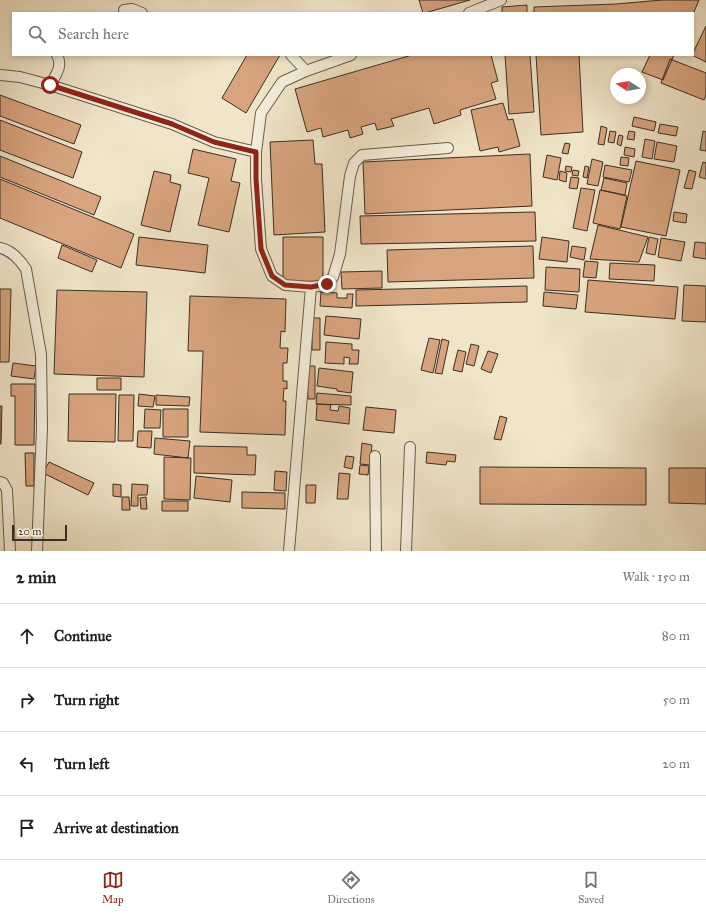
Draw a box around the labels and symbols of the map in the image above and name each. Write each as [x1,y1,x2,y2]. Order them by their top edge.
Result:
north arrow [610,68,646,104]
route start [41,76,59,94]
route end [318,275,336,293]
scale bar [12,523,67,542]

